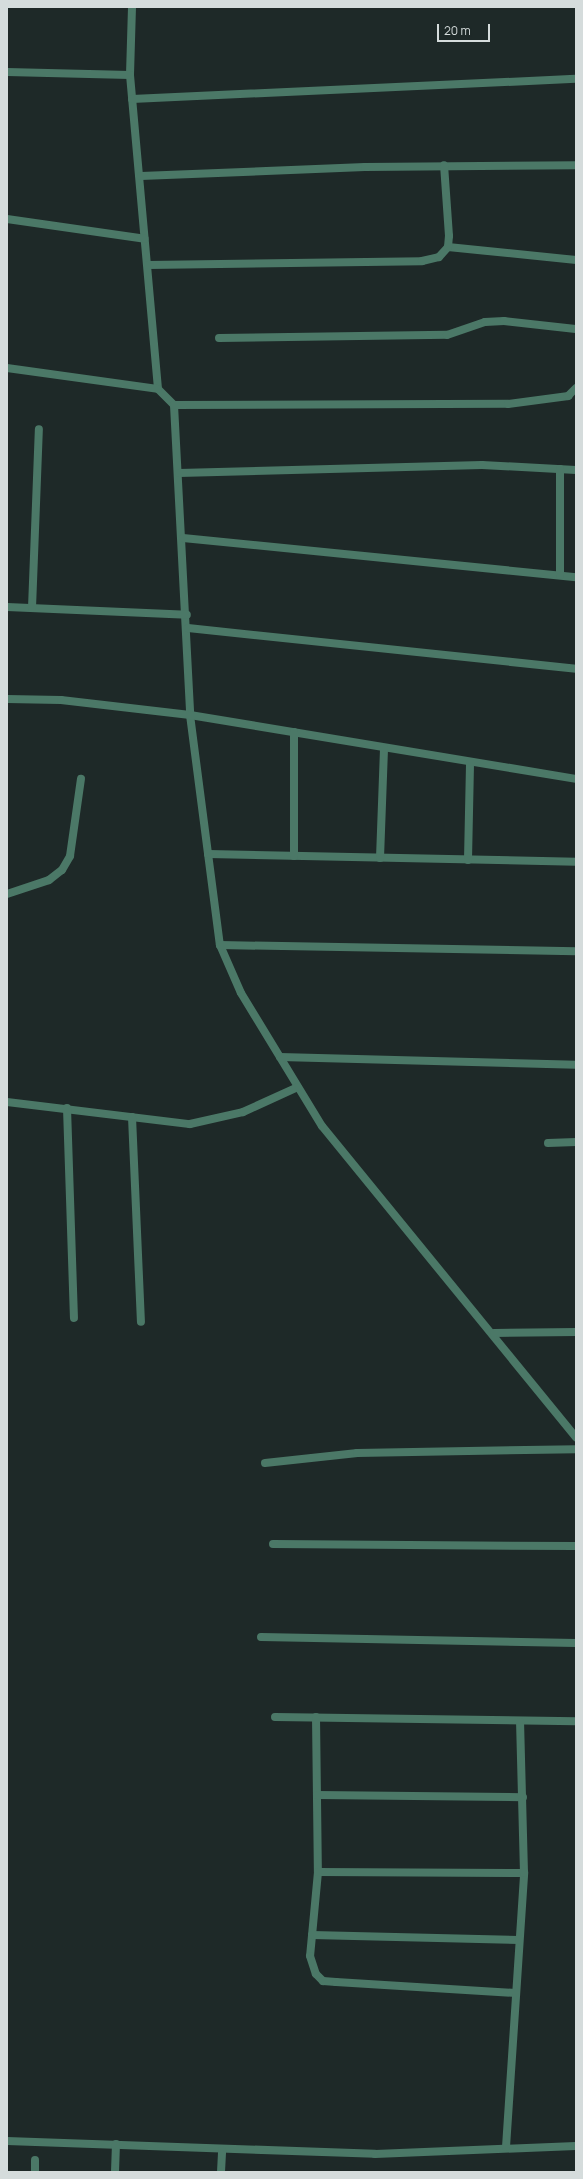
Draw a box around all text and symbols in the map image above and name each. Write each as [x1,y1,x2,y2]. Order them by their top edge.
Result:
scale bar [439,16,492,42]
text: 20 m [444,22,471,39]

